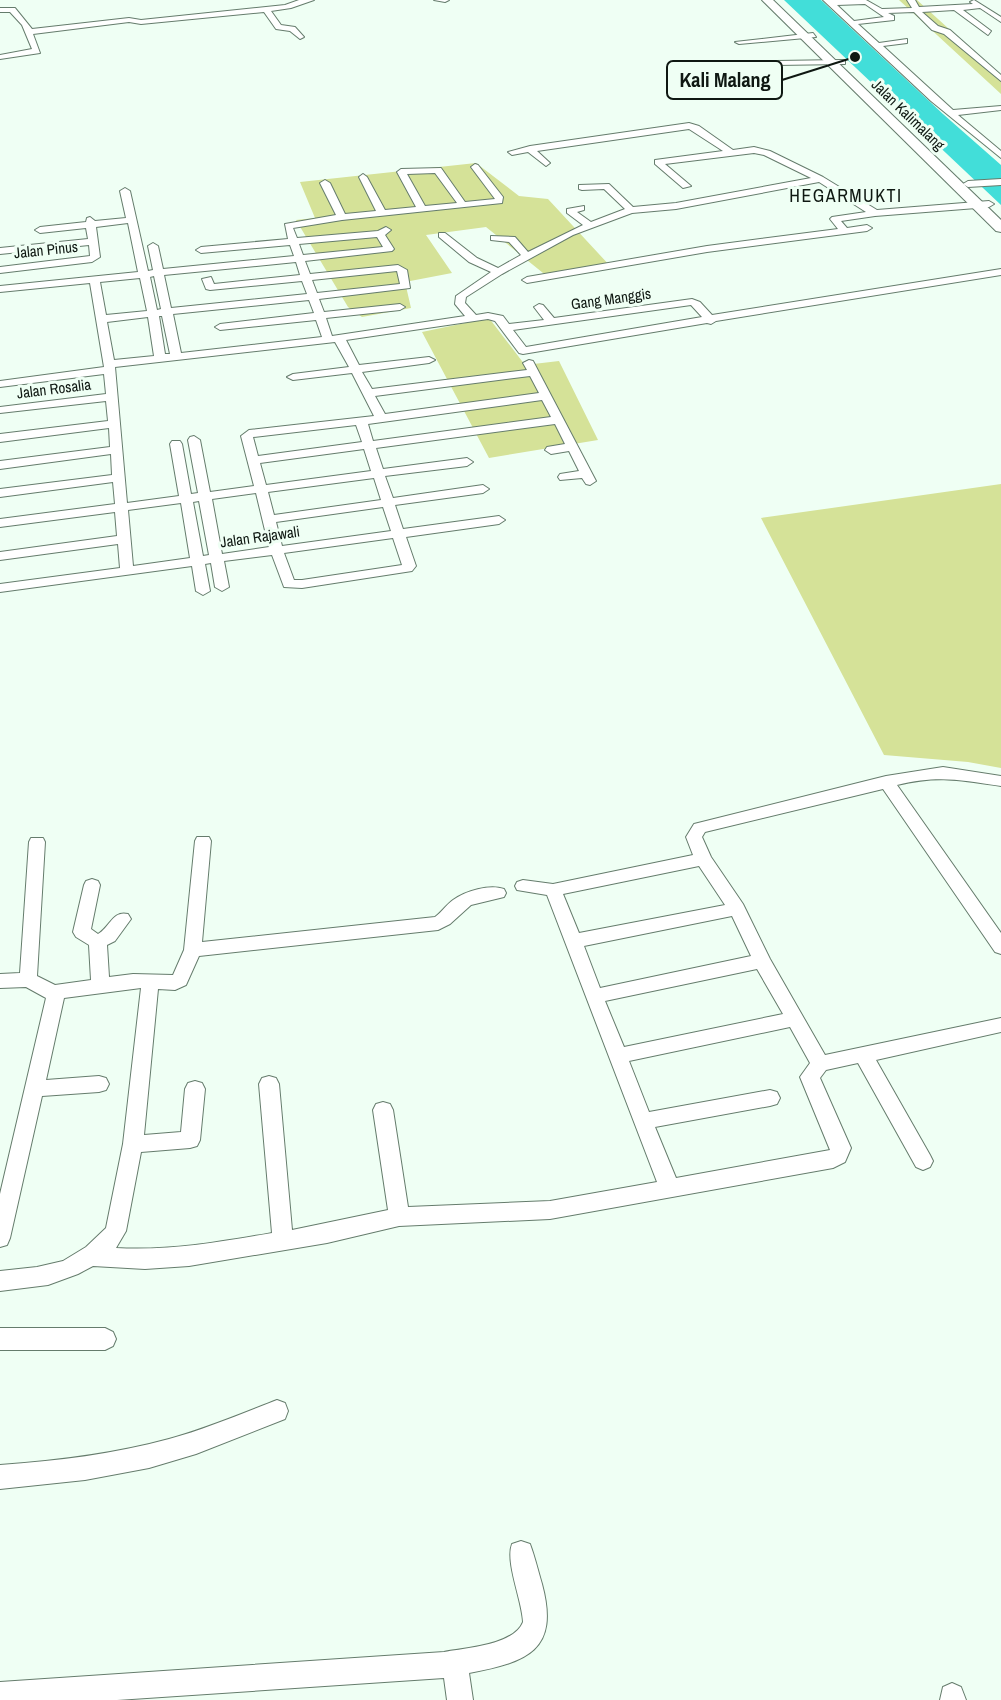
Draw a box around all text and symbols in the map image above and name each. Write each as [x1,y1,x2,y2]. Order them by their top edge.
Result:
callout: Kali Malang [667,61,782,99]
text: Kali Malang [679,66,771,93]
street label: Jalan Kalimalang [867,74,950,155]
district label: HEGARMUKTI [789,183,903,208]
street label: Jalan Pinus [13,236,79,263]
street label: Gang Manggis [570,282,652,315]
street label: Jalan Rosalia [16,374,92,403]
street label: Jalan Rajawali [219,521,301,552]

